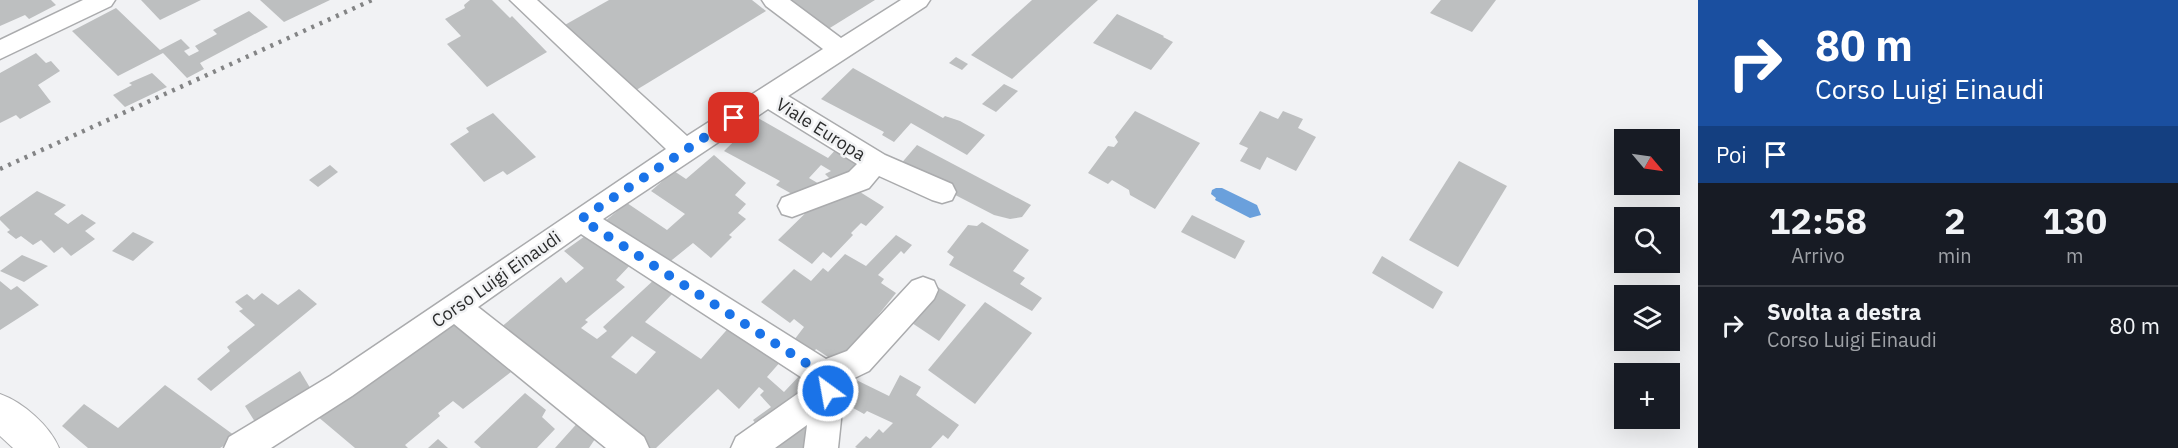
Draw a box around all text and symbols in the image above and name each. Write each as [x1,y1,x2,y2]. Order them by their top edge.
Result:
text: 80 m [1815,18,1913,73]
icon: right [1716,24,1794,102]
text: Corso Luigi Einaudi [1815,71,2044,106]
pin [708,92,759,143]
street label: Viale Europa [772,92,870,166]
icon: arrive [717,101,750,134]
north arrow [1614,129,1680,195]
map controls [1614,129,1680,429]
icon: arrive [1759,138,1792,171]
text: Poi [1716,140,1747,169]
text: 12:58 [1769,197,1867,244]
text: 2 [1944,197,1966,244]
text: 130 [2042,197,2107,244]
button: search [1614,207,1680,273]
street label: Corso Luigi Einaudi [427,226,565,332]
text: Arrivo [1791,242,1845,269]
text: min [1938,242,1972,269]
text: m [2066,242,2084,269]
button: layers [1614,285,1680,351]
text: Svolta a destra [1767,297,1921,326]
icon: right [1716,309,1749,342]
text: 80 m [2109,311,2160,340]
text: Corso Luigi Einaudi [1767,326,1937,353]
position arrow [796,359,860,423]
button: + [1614,363,1680,429]

